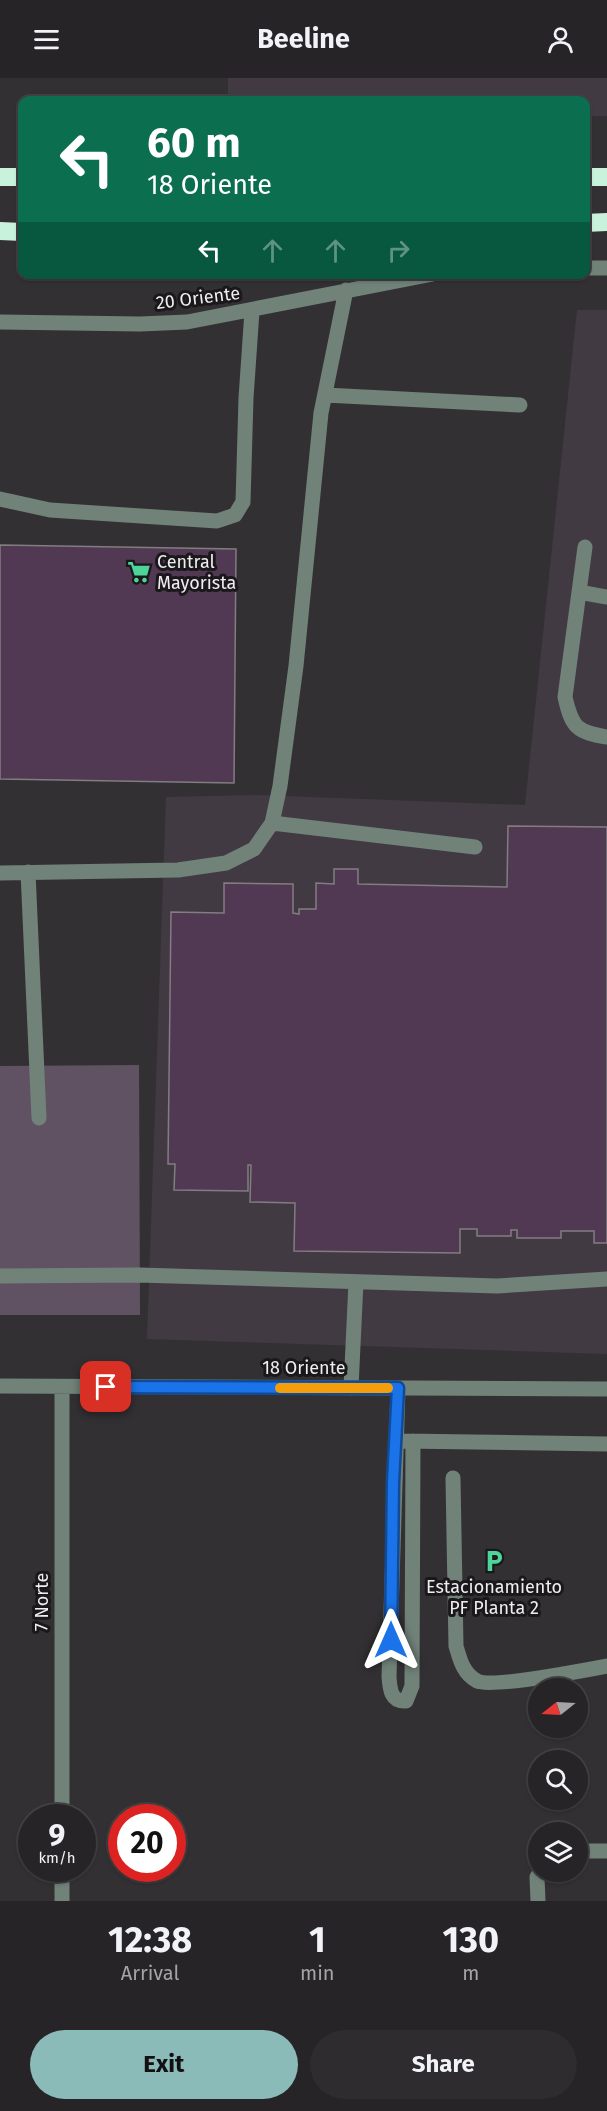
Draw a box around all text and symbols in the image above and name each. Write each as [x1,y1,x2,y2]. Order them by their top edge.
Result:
icon: menu [30,23,63,56]
text: Beeline [257,23,350,55]
icon: person [544,23,577,56]
text: 60 m [147,118,241,168]
icon: left [48,120,126,198]
text: 18 Oriente [147,169,272,201]
icon: left [193,234,226,267]
icon: ahead [256,234,289,267]
icon: ahead [319,234,352,267]
icon: right [382,234,415,267]
street label: 20 Oriente [155,282,241,314]
place label: Central Mayorista [157,551,236,594]
supermarket icon: Central Mayorista [126,559,152,585]
street label: 18 Oriente [262,1357,346,1379]
pin [80,1361,131,1412]
icon: arrive [89,1370,122,1403]
parking icon: Estacionamiento PF Planta 2 [481,1548,507,1574]
street label: 7 Norte [31,1573,53,1631]
place label: Estacionamiento PF Planta 2 [426,1576,562,1619]
position arrow [359,1608,423,1672]
north arrow [528,1678,588,1738]
map controls [528,1678,588,1882]
button: search [528,1750,588,1810]
speed limit sign: 20 [108,1804,186,1882]
text: 9 [49,1818,65,1854]
button: layers [528,1822,588,1882]
text: km/h [38,1849,76,1867]
text: 12:38 [108,1918,192,1962]
text: 1 [309,1918,326,1962]
text: 130 [443,1918,499,1962]
text: Arrival [121,1961,179,1985]
text: min [300,1961,335,1985]
text: m [462,1961,479,1985]
button: Exit [30,2030,298,2099]
button: Share [310,2030,577,2099]

